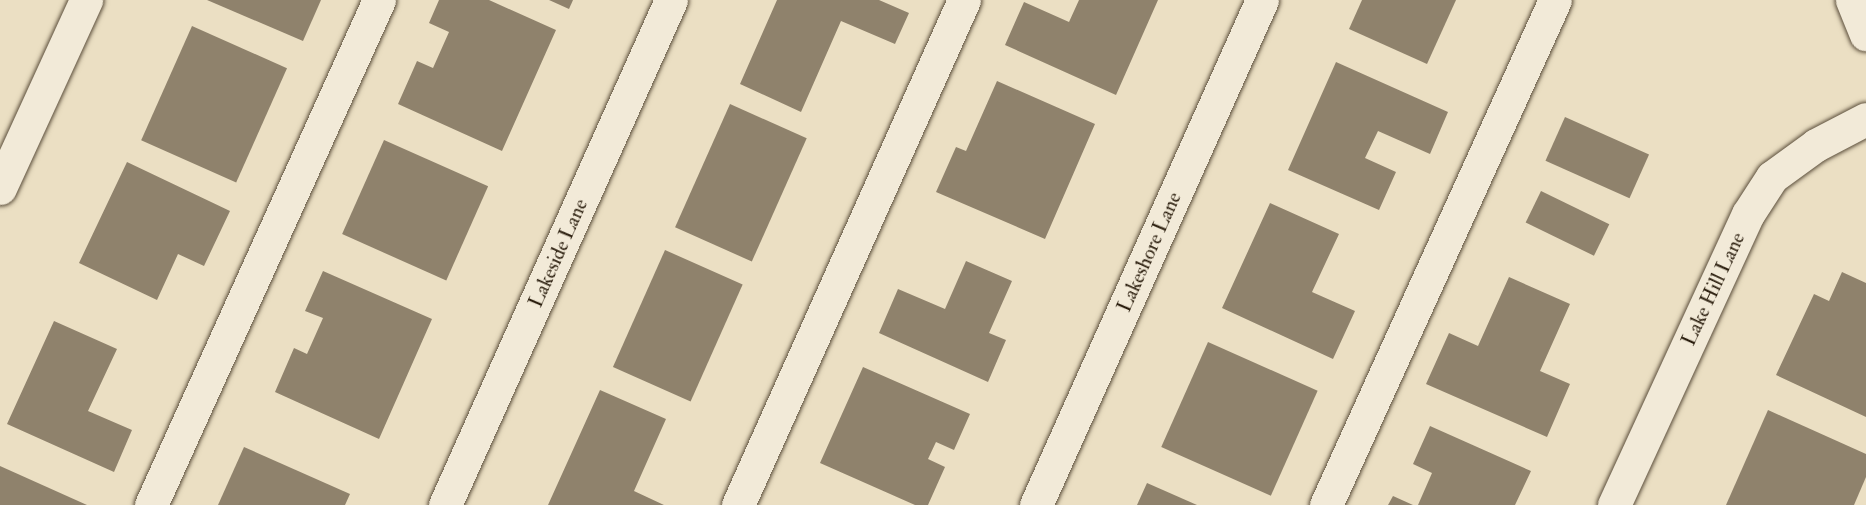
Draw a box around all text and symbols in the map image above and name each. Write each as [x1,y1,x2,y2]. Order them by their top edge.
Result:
street label: Lakeshore Lane [1112,188,1186,316]
street label: Lakeside Lane [523,195,593,311]
street label: Lake Hill Lane [1676,229,1750,349]

